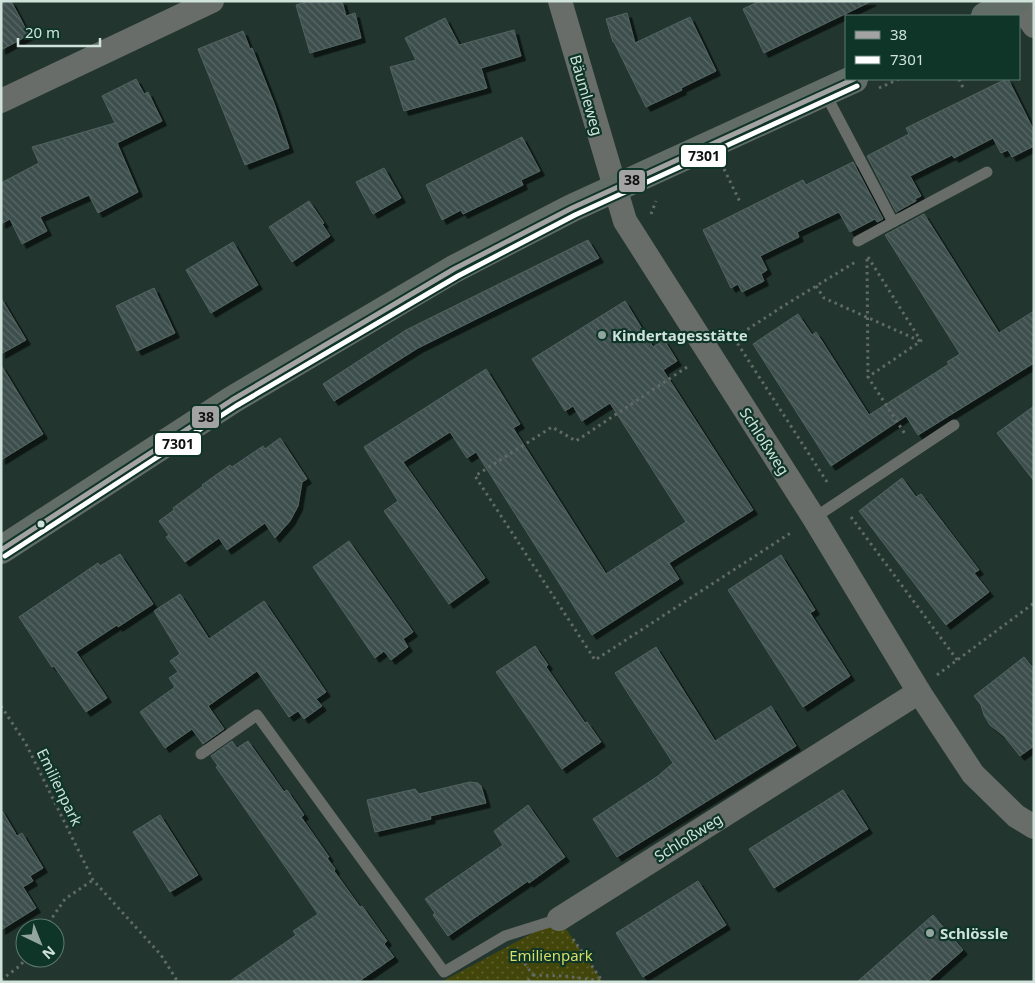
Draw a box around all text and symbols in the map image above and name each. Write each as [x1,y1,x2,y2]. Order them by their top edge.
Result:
scale bar [18,15,100,47]
legend [845,15,1020,80]
text: 20 m [25,22,60,42]
text: 38 [890,24,907,44]
text: 7301 [890,49,924,69]
street label: Bäumleweg [566,52,608,138]
line badge: 7301 [680,144,727,168]
text: 7301 [688,146,720,165]
line badge: 38 [618,169,646,193]
text: 38 [624,170,640,189]
place label: Kindertagesstätte [612,325,748,345]
marker: Kindertagesstätte [596,329,608,341]
street label: Schloßweg [736,403,794,479]
line badge: 38 [191,405,220,429]
text: 38 [198,407,214,426]
line badge: 7301 [154,432,202,456]
text: 7301 [162,434,194,453]
unlabelled marker [36,519,46,529]
street label: Emilienpark [33,745,87,829]
street label: Schloßweg [650,808,726,866]
north arrow [15,918,65,968]
place label: Schlössle [940,923,1008,943]
marker: Schlössle [924,927,936,939]
text: N [39,942,60,964]
park label: Emilienpark [509,945,593,965]

